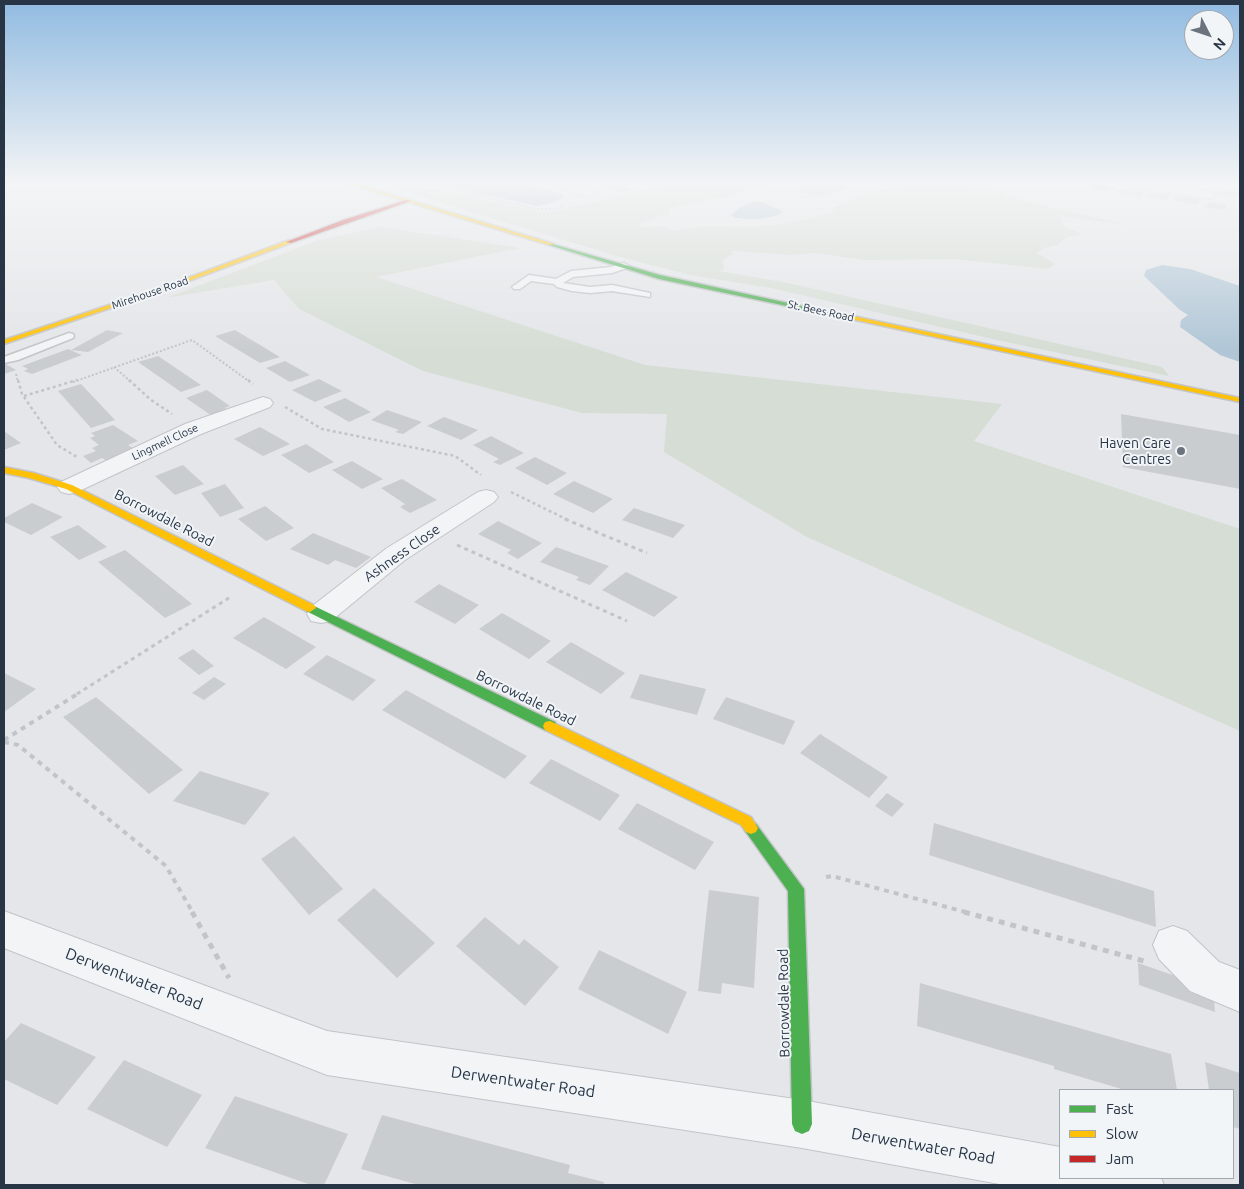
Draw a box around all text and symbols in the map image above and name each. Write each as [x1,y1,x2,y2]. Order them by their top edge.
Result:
north arrow [1184,10,1234,60]
text: N [1210,35,1229,53]
street label: Mirehouse Road [110,274,190,312]
street label: St. Bees Road [787,298,855,324]
street label: Lingmell Close [130,421,200,463]
place label: Haven Care Centres [1100,435,1171,468]
marker: Haven Care Centres [1175,445,1187,457]
street label: Borrowdale Road [112,486,216,550]
street label: Ashness Close [361,521,443,585]
street label: Borrowdale Road [473,667,579,729]
street label: Derwentwater Road [63,944,205,1014]
street label: Borrowdale Road [775,948,793,1058]
street label: Derwentwater Road [450,1062,596,1102]
legend [1059,1089,1234,1179]
text: Fast [1106,1100,1133,1117]
street label: Derwentwater Road [850,1124,996,1168]
text: Slow [1106,1125,1138,1142]
text: Jam [1106,1150,1134,1167]

